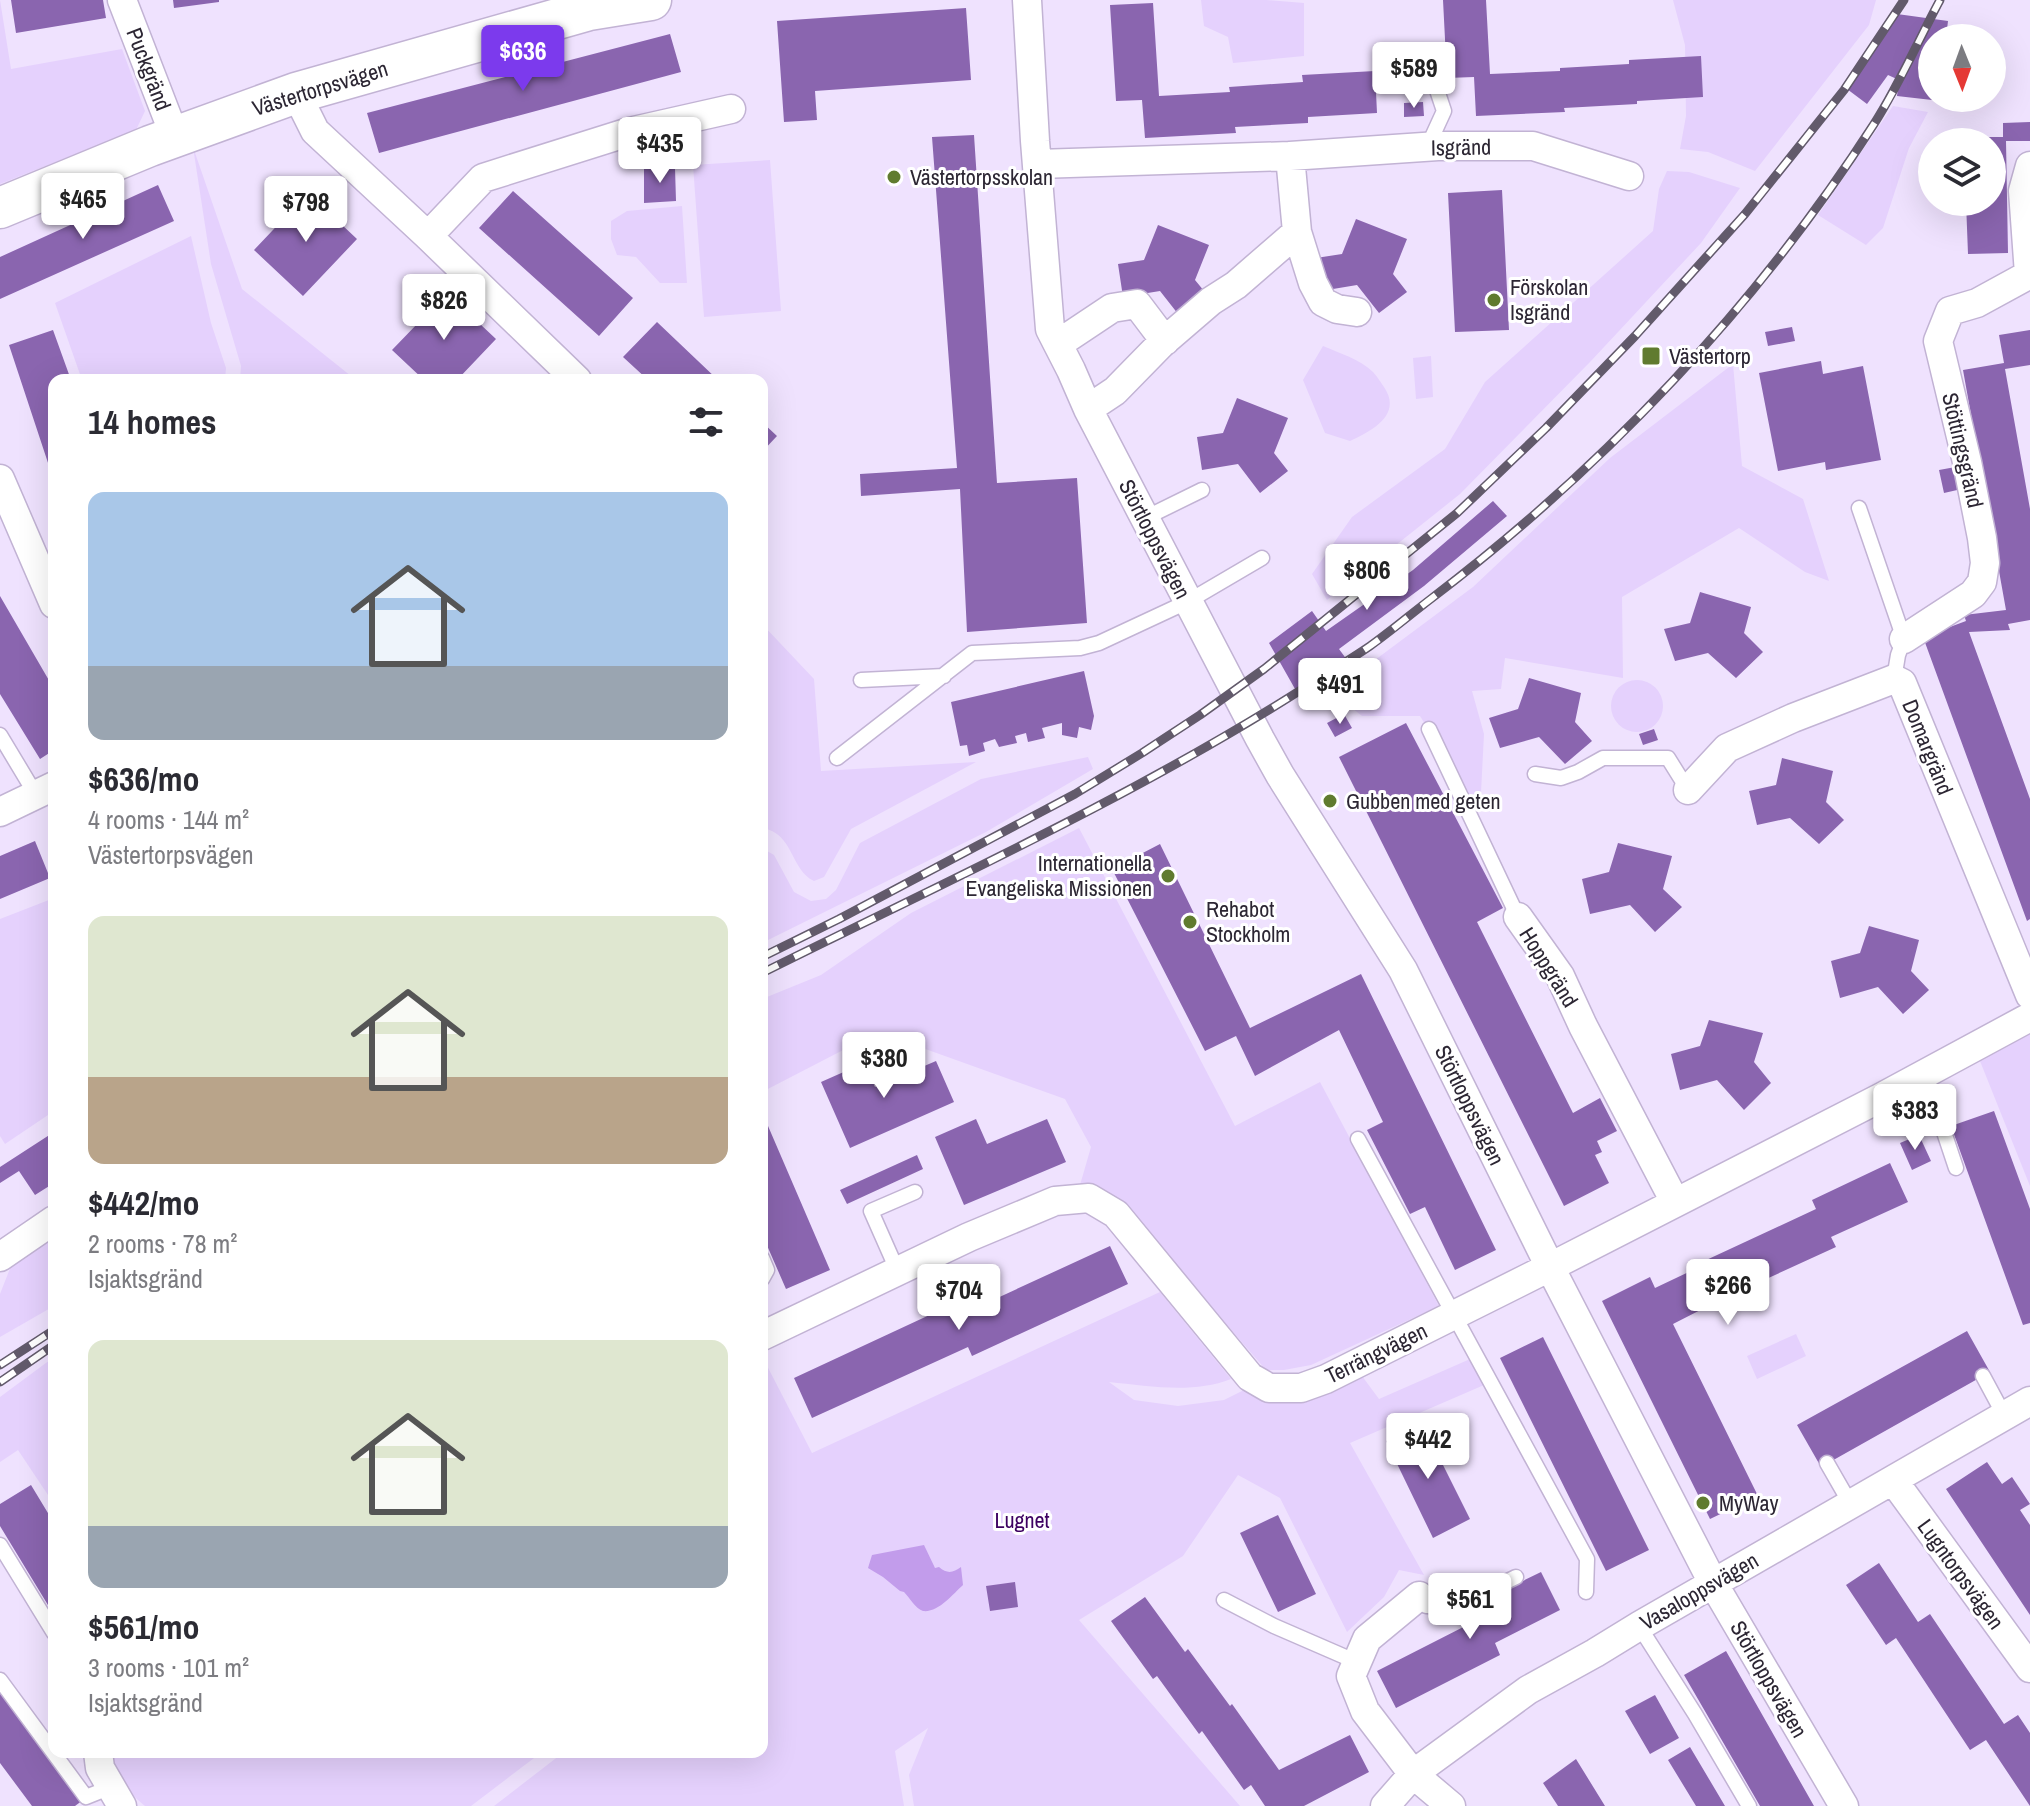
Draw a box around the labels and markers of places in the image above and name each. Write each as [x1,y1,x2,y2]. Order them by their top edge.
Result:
pin: $636 [476,25,570,93]
pin: $589 [1367,42,1461,110]
pin: $435 [613,117,707,185]
place label: Västertorpsskolan [910,162,1053,192]
marker: Västertorpsskolan [885,168,903,186]
pin: $465 [36,173,130,241]
pin: $798 [259,176,353,244]
place label: Förskolan Isgränd [1510,272,1588,327]
pin: $826 [397,274,491,342]
marker: Förskolan Isgränd [1485,291,1503,309]
place label: Västertorp [1669,341,1751,371]
marker: Västertorp [1640,345,1662,367]
pin: $806 [1320,544,1414,612]
pin: $491 [1293,658,1387,726]
place label: Gubben med geten [1346,786,1500,816]
marker: Gubben med geten [1321,792,1339,810]
place label: Internationella Evangeliska Missionen [965,848,1152,903]
marker: Internationella Evangeliska Missionen [1159,867,1177,885]
place label: Rehabot Stockholm [1206,894,1290,949]
marker: Rehabot Stockholm [1181,913,1199,931]
pin: $380 [837,1032,931,1100]
pin: $383 [1868,1084,1962,1152]
pin: $266 [1681,1259,1775,1327]
pin: $704 [912,1264,1006,1332]
pin: $442 [1381,1413,1475,1481]
place label: MyWay [1719,1488,1778,1518]
marker: MyWay [1694,1494,1712,1512]
pin: $561 [1423,1573,1517,1641]

